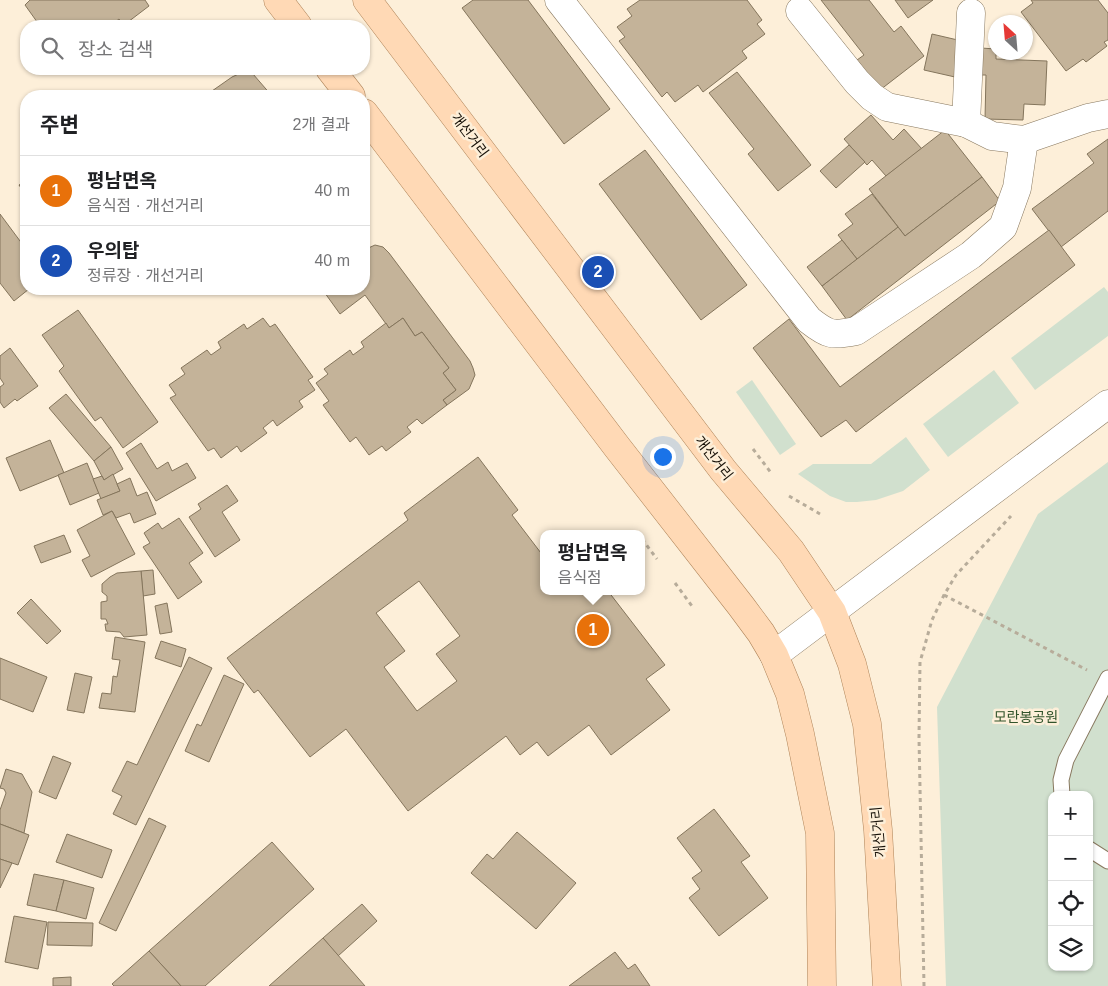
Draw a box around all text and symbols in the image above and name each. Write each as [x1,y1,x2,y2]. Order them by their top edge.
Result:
north arrow [988,15,1033,60]
search box [20,20,370,75]
icon: search [38,34,66,62]
text: 장소 검색 [78,39,153,60]
street label: 개선거리 [448,110,492,160]
text: 주변 [40,113,79,136]
text: 2개 결과 [292,116,350,133]
text: 평남면옥 [87,170,157,191]
text: 1 [52,182,60,199]
text: 40 m [314,182,350,199]
text: 음식점 · 개선거리 [87,197,204,214]
text: 우의탑 [87,240,139,261]
text: 2 [52,252,60,269]
text: 40 m [314,252,350,269]
pin: 2 [582,253,614,291]
text: 정류장 · 개선거리 [87,267,204,284]
street label: 개선거리 [692,433,736,483]
your location [650,444,676,470]
popup [540,530,645,595]
text: 평남면옥 [558,542,627,563]
text: 음식점 [558,569,602,586]
pin: 1 [577,611,609,649]
park label: 모란봉공원 [994,709,1058,725]
map controls [1048,791,1093,971]
button: + [1048,791,1093,836]
street label: 개선거리 [868,806,888,858]
button: − [1048,836,1093,881]
button: locate [1048,881,1093,926]
button: layers [1048,926,1093,971]

